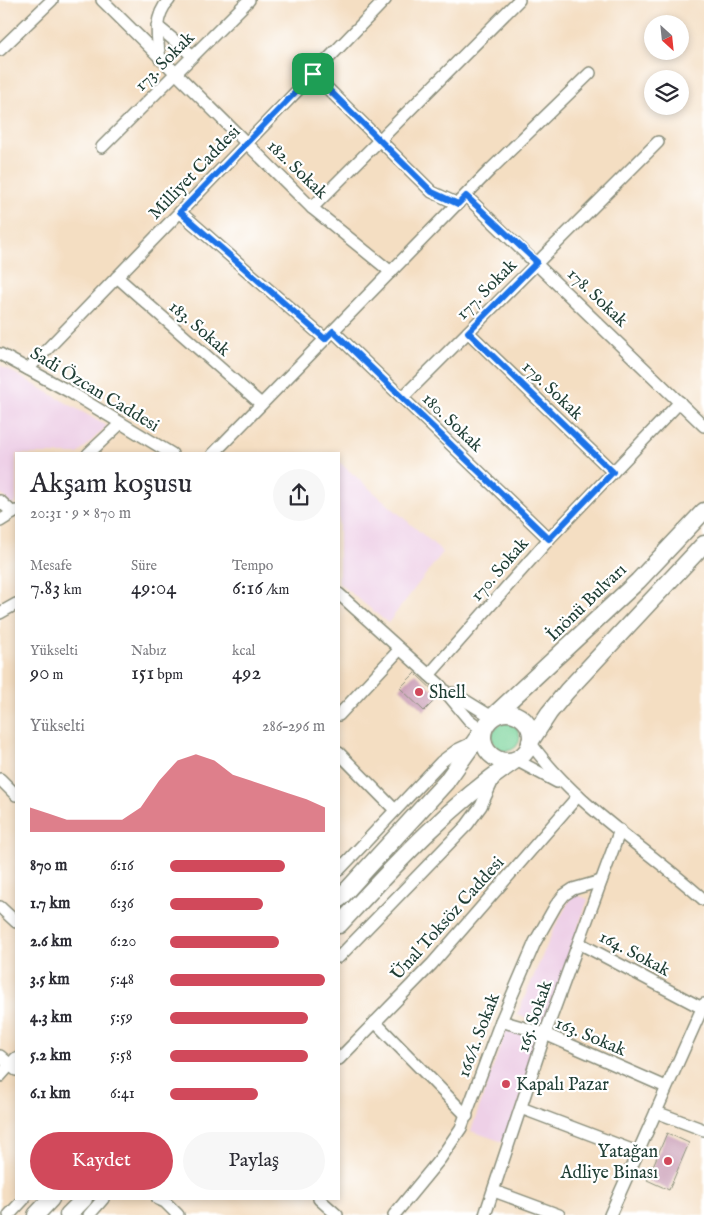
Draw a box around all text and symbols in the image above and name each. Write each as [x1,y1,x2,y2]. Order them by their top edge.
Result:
north arrow [644,15,689,60]
map controls [644,15,689,115]
street label: 173. Sokak [130,27,200,97]
pin [292,53,334,95]
icon: arrive [299,60,327,88]
button: layers [644,70,689,115]
street label: Milliyet Caddesi [144,121,246,225]
street label: 182. Sokak [262,135,333,205]
street label: 177. Sokak [452,254,523,325]
street label: 178. Sokak [562,263,632,333]
street label: 183. Sokak [163,296,235,362]
street label: Sadi Özcan Caddesi [25,342,164,438]
street label: 179. Sokak [516,356,588,426]
street label: 180. Sokak [417,388,488,458]
text: Akşam koşusu [30,467,192,502]
button: share [273,469,325,521]
text: 20:31 · 9 × 870 m [30,504,131,524]
street label: 170. Sokak [466,533,535,607]
text: Mesafe [30,557,72,575]
text: Süre [131,557,157,575]
text: Tempo [232,557,273,575]
street label: İnönü Bulvarı [541,558,632,647]
text: 7.83 [30,575,60,602]
text: 49:04 [131,575,177,602]
text: 6:16 [232,575,263,602]
text: km [60,581,82,599]
text: /km [263,581,289,599]
text: Yükselti [30,642,78,660]
text: Nabız [131,642,167,660]
text: kcal [232,642,255,660]
text: 90 [30,660,49,687]
text: 151 [131,660,154,687]
text: 492 [232,660,261,687]
text: m [49,666,63,684]
text: bpm [154,666,183,684]
place label: Shell [429,682,466,705]
marker: Shell [413,686,425,698]
text: Yükselti [30,717,85,737]
text: 286–296 m [262,717,325,737]
street label: Ünal Toksöz Caddesi [386,851,510,986]
text: 870 m [30,856,67,876]
text: 6:16 [110,856,134,876]
text: 1.7 km [30,894,70,914]
text: 6:36 [110,894,134,914]
street label: 164. Sokak [595,926,674,983]
text: 2.6 km [30,932,72,952]
text: 6:20 [110,932,136,952]
text: 3.5 km [30,970,70,990]
text: 5:48 [110,970,134,990]
street label: 165. Sokak [512,977,559,1055]
street label: 166/1. Sokak [453,990,506,1081]
text: 4.3 km [30,1008,72,1028]
text: 5:59 [110,1008,133,1028]
street label: 163. Sokak [552,1012,630,1063]
text: 5.2 km [30,1046,71,1066]
text: 5:58 [110,1046,132,1066]
place label: Kapalı Pazar [516,1074,609,1097]
marker: Kapalı Pazar [500,1078,512,1090]
text: 6.1 km [30,1084,71,1104]
text: 6:41 [110,1084,135,1104]
button: Kaydet [30,1132,173,1190]
button: Paylaş [183,1132,325,1190]
place label: Yatağan Adliye Binası [559,1141,658,1185]
marker: Yatağan Adliye Binası [662,1155,674,1167]

